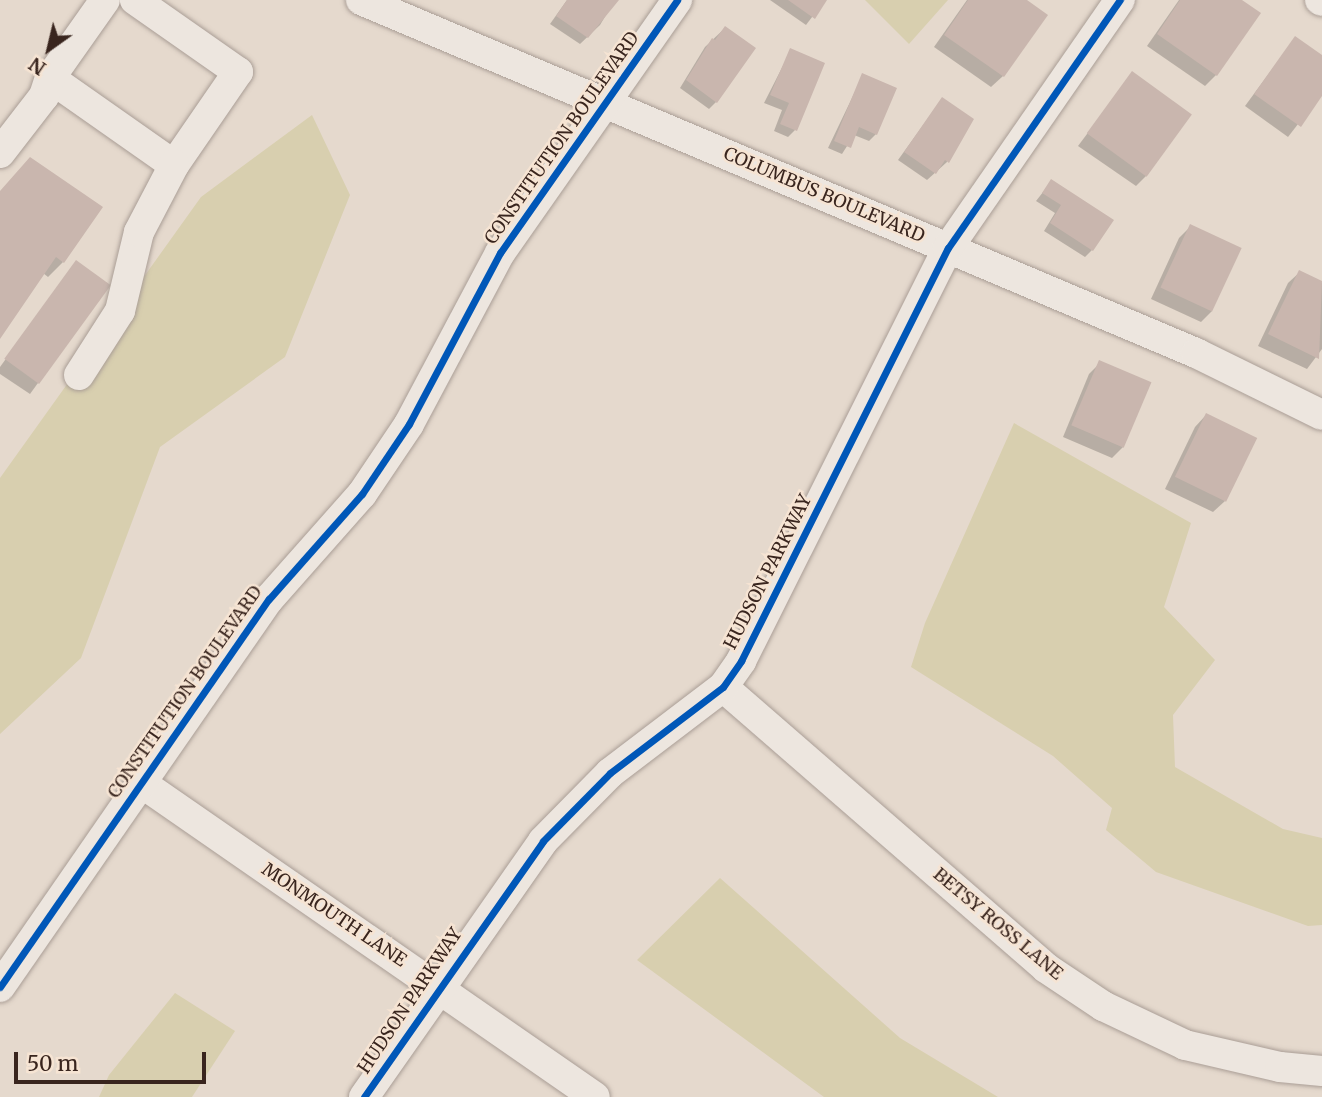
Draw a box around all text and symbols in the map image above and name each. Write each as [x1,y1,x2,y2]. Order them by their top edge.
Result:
north arrow [14,14,84,84]
street label: CONSTITUTION BOULEVARD [480,28,644,248]
text: N [24,52,50,81]
street label: COLUMBUS BOULEVARD [720,143,928,247]
street label: HUDSON PARKWAY [720,491,816,653]
street label: CONSTITUTION BOULEVARD [103,582,267,802]
street label: MONMOUTH LANE [258,859,410,971]
street label: BETSY ROSS LANE [929,864,1067,984]
street label: HUDSON PARKWAY [353,924,467,1078]
scale bar [18,1038,210,1082]
text: 50 m [27,1050,78,1077]

